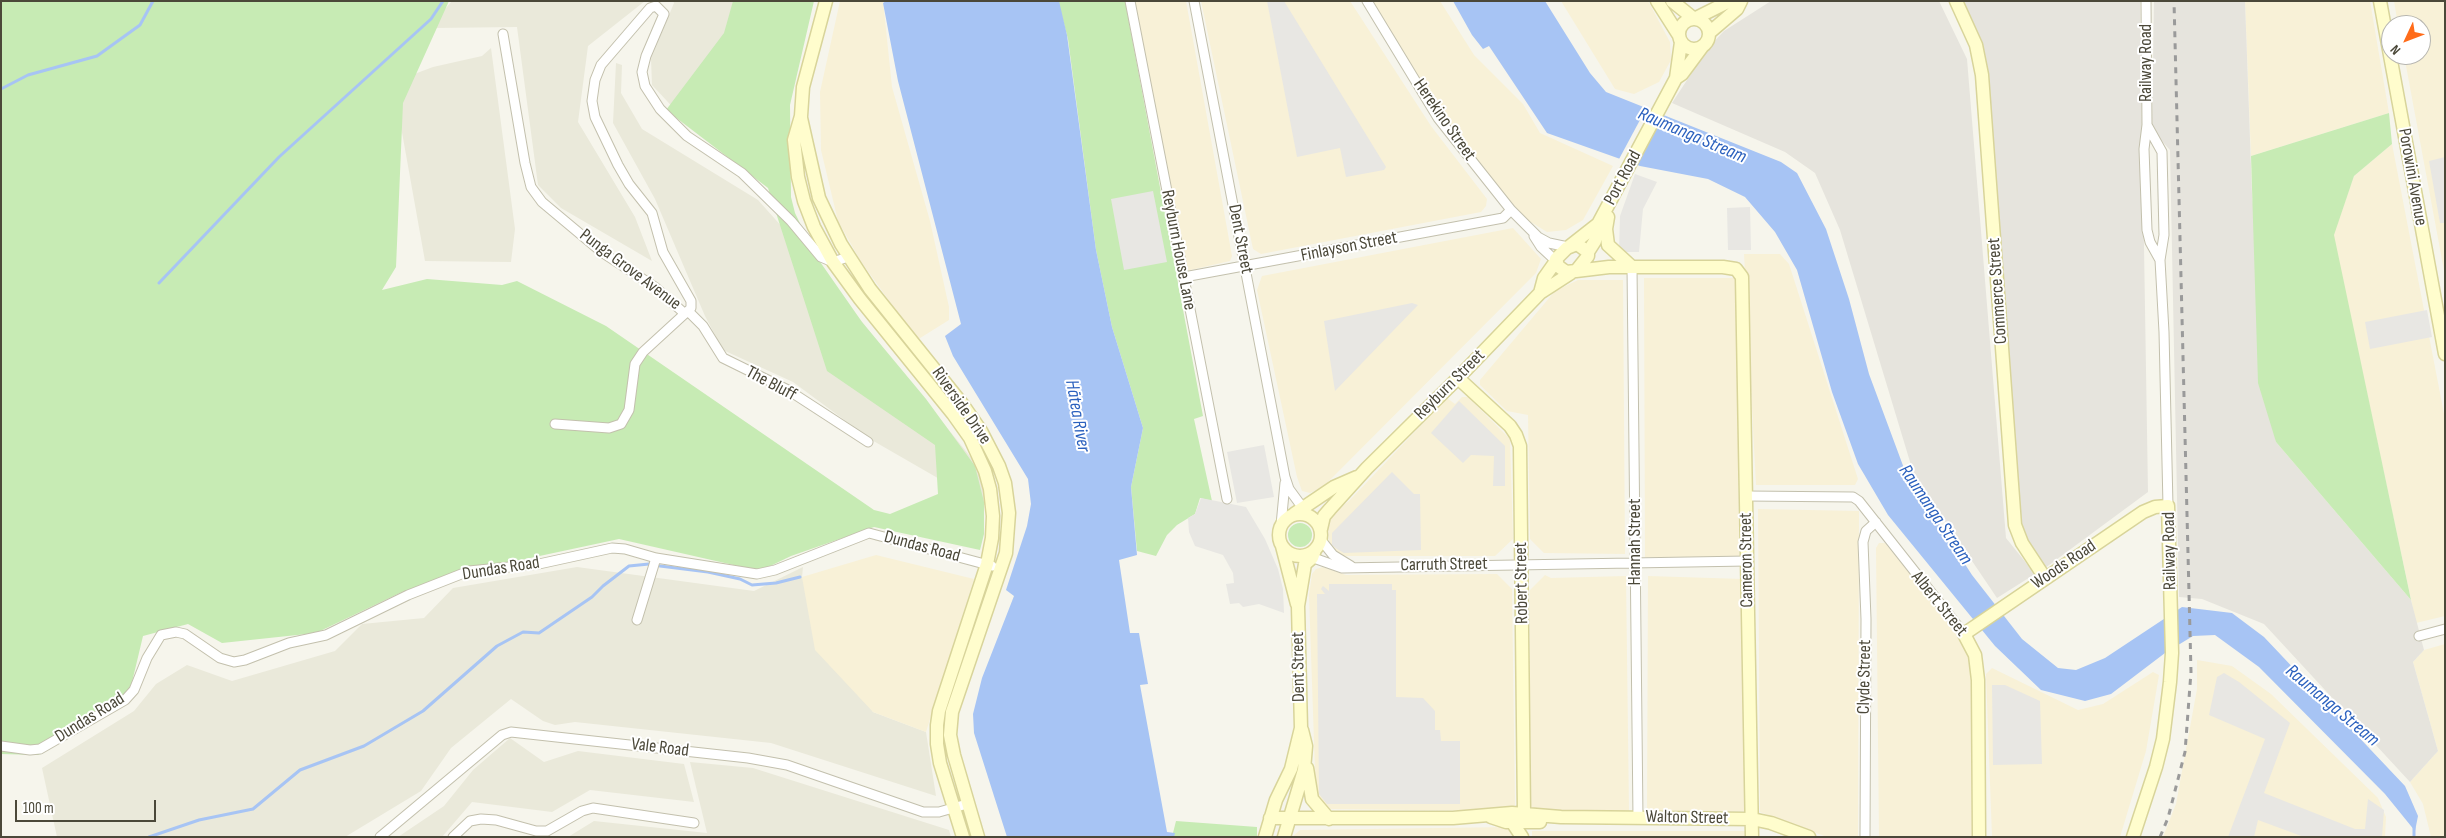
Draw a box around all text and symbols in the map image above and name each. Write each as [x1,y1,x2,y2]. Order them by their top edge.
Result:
north arrow [2381,15,2431,65]
street label: Railway Road [2135,24,2157,102]
text: N [2387,41,2404,58]
street label: Herekino Street [1408,75,1480,165]
water label: Raumanga Stream [1634,103,1750,169]
street label: Porowini Avenue [2393,127,2431,227]
street label: Port Road [1600,147,1646,209]
street label: Reyburn House Lane [1156,188,1200,312]
street label: Dent Street [1223,202,1257,276]
street label: Punga Grove Avenue [575,225,685,315]
street label: Finlayson Street [1299,227,1399,267]
street label: Commerce Street [1984,237,2012,345]
street label: Reyburn Street [1410,345,1490,425]
street label: The Bluff [742,362,800,406]
street label: Riverside Drive [926,363,996,449]
water label: Hātea River [1059,378,1095,454]
water label: Raumanga Stream [1893,461,1977,569]
street label: Hannah Street [1624,499,1646,585]
street label: Cameron Street [1735,512,1759,608]
street label: Railway Road [2159,512,2181,590]
street label: Dundas Road [882,526,962,568]
street label: Woods Road [2028,536,2100,594]
street label: Robert Street [1510,542,1534,624]
street label: Dundas Road [461,552,541,586]
street label: Carruth Street [1400,553,1488,577]
street label: Albert Street [1906,567,1972,641]
street label: Dent Street [1288,632,1310,702]
street label: Clyde Street [1854,640,1876,714]
water label: Raumanga Stream [2280,660,2384,752]
street label: Dundas Road [51,688,129,748]
street label: Vale Road [630,734,690,762]
scale bar [18,790,159,822]
text: 100 m [23,799,54,818]
street label: Walton Street [1645,806,1729,830]

